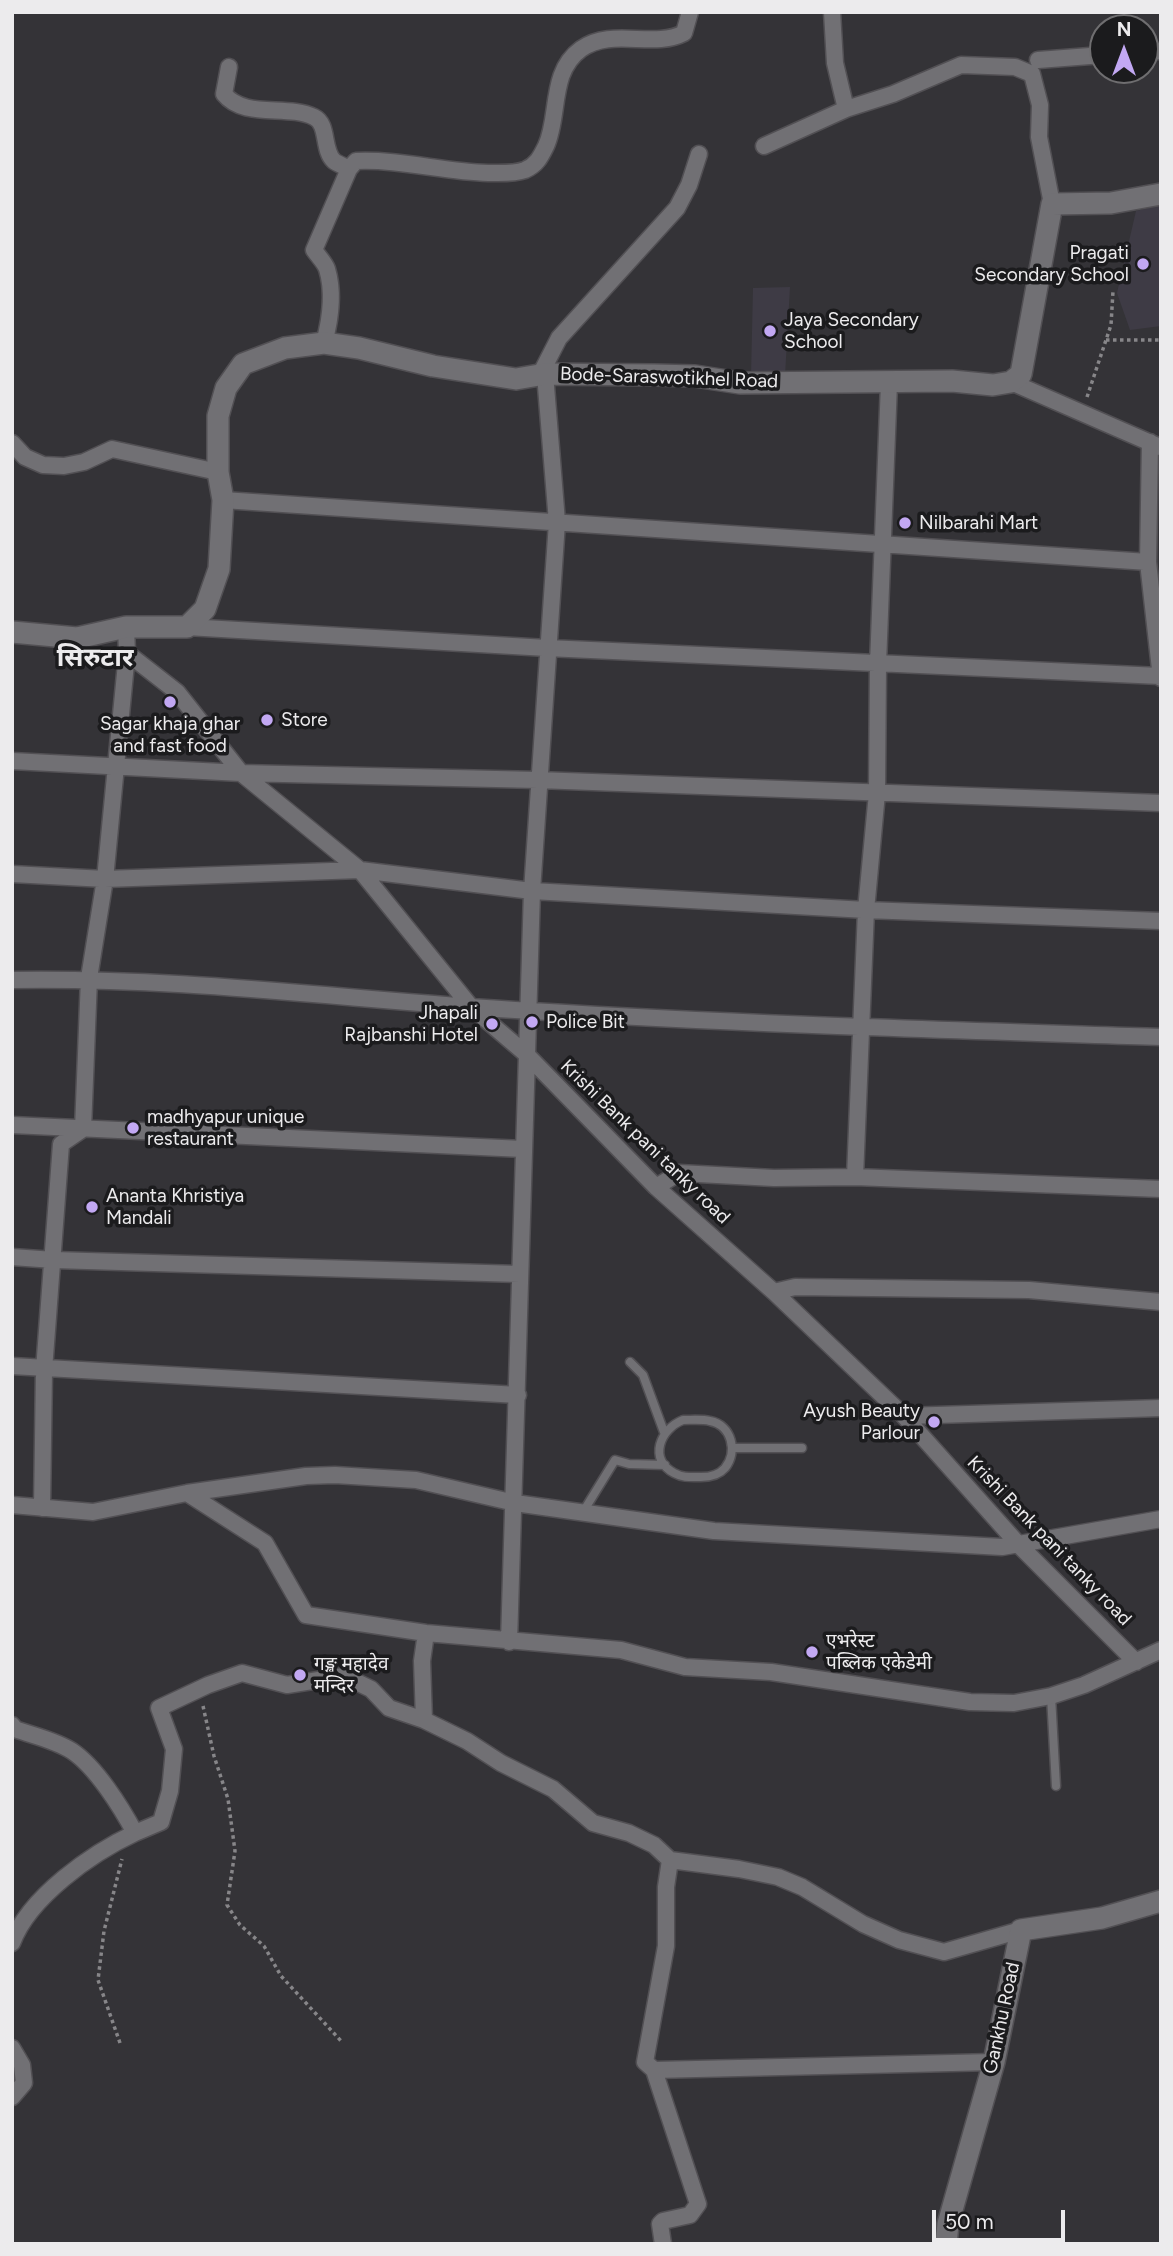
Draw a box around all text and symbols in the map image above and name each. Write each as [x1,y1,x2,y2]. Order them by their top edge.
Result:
north arrow [1089,14,1159,84]
text: N [1117,18,1131,41]
place label: Pragati Secondary School [974,242,1129,286]
marker: Pragati Secondary School [1135,256,1151,272]
place label: Jaya Secondary School [784,309,919,353]
marker: Jaya Secondary School [762,323,778,339]
street label: Bode-Saraswotikhel Road [559,363,779,393]
place label: Nilbarahi Mart [919,512,1038,534]
marker: Nilbarahi Mart [897,515,913,531]
district label: सिरुटार [57,642,133,674]
marker: Sagar khaja ghar and fast food [162,694,178,710]
place label: Store [281,709,328,731]
marker: Store [259,712,275,728]
place label: Sagar khaja ghar and fast food [100,713,240,757]
place label: Jhapali Rajbanshi Hotel [344,1002,478,1046]
place label: Police Bit [546,1011,625,1033]
marker: Police Bit [524,1014,540,1030]
marker: Jhapali Rajbanshi Hotel [484,1016,500,1032]
street label: Krishi Bank pani tanky road [555,1055,735,1229]
place label: madhyapur unique restaurant [147,1106,304,1150]
marker: madhyapur unique restaurant [125,1120,141,1136]
place label: Ananta Khristiya Mandali [106,1185,244,1229]
marker: Ananta Khristiya Mandali [84,1199,100,1215]
place label: Ayush Beauty Parlour [803,1400,920,1444]
marker: Ayush Beauty Parlour [926,1414,942,1430]
street label: Krishi Bank pani tanky road [962,1451,1136,1631]
place label: एभरेस्ट पब्लिक एकेडेमी [826,1630,932,1674]
marker: एभरेस्ट पब्लिक एकेडेमी [804,1644,820,1660]
place label: गङ्खु महादेव मन्दिर [314,1653,388,1697]
marker: गङ्खु महादेव मन्दिर [292,1667,308,1683]
street label: Gankhu Road [979,1960,1025,2076]
scale bar [935,2196,1068,2240]
text: 50 m [945,2209,994,2234]

